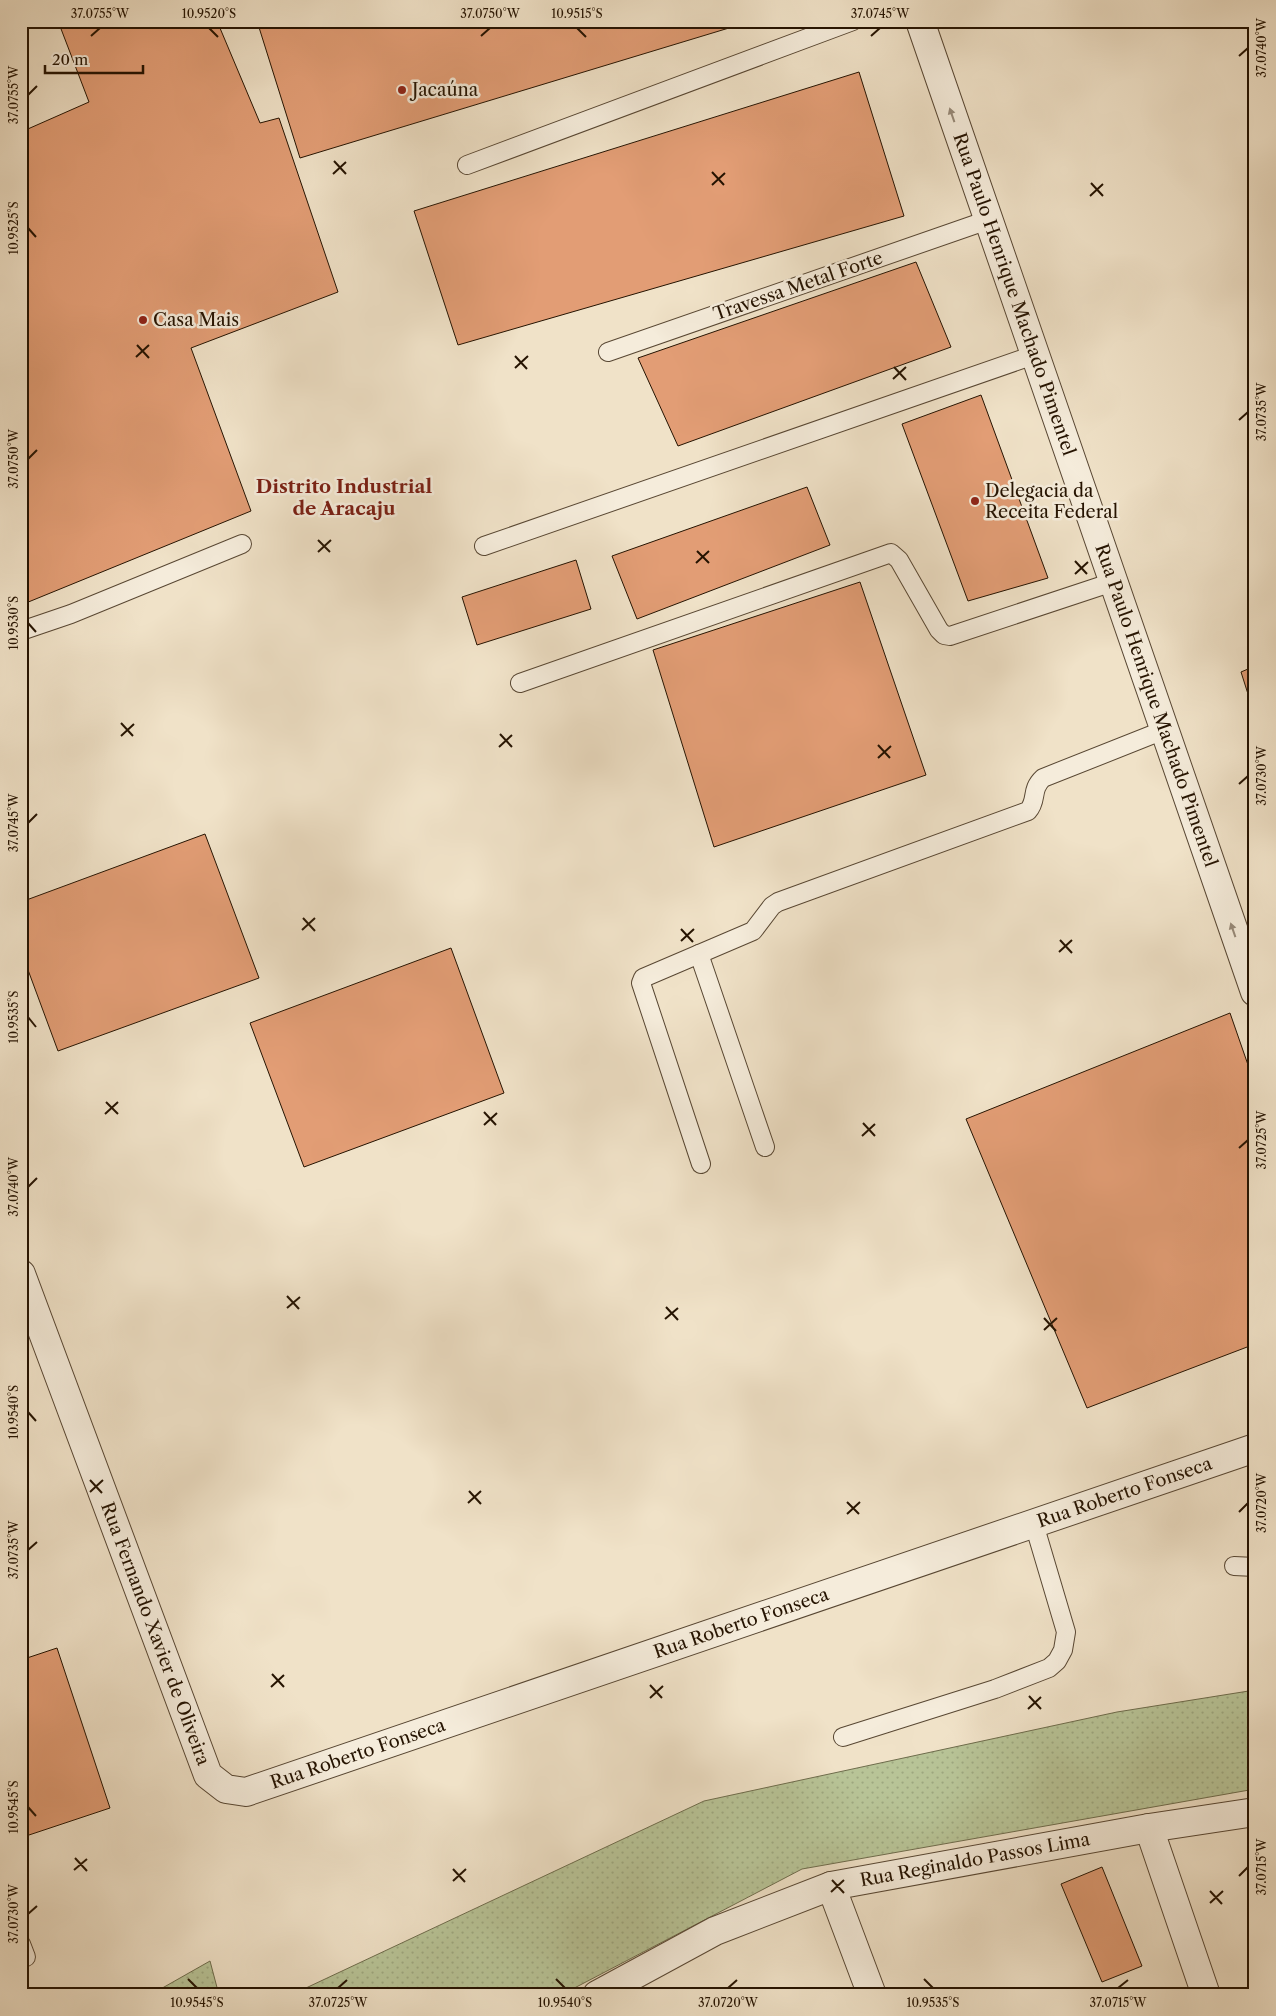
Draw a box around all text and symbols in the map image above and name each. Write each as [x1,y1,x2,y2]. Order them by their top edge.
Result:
text: 37.0755°W [71,6,130,21]
text: 10.9520°S [182,6,236,21]
text: 37.0750°W [460,6,521,21]
text: 10.9515°S [551,6,603,21]
text: 37.0745°W [851,6,910,21]
text: 37.0740°W [1254,17,1269,78]
scale bar [45,42,142,74]
text: 20 m [52,50,88,69]
text: 37.0755°W [6,65,21,124]
place label: Jacaúna [409,79,479,101]
marker: Jacaúna [396,84,408,96]
one-way arrow [948,107,955,122]
street label: Rua Paulo Henrique Machado Pimentel [948,130,1080,459]
text: 10.9525°S [6,201,21,255]
street label: Travessa Metal Forte [710,247,886,325]
place label: Casa Mais [153,309,239,331]
marker: Casa Mais [137,314,149,326]
text: 37.0735°W [1254,382,1269,441]
text: 37.0750°W [6,428,21,489]
district label: Distrito Industrial de Aracaju [256,475,433,520]
place label: Delegacia da Receita Federal [985,480,1118,523]
marker: Delegacia da Receita Federal [969,495,981,507]
street label: Rua Paulo Henrique Machado Pimentel [1090,541,1222,870]
text: 10.9530°S [6,596,21,650]
text: 37.0730°W [1254,745,1269,806]
text: 37.0745°W [6,793,21,852]
one-way arrow [1229,922,1237,937]
text: 10.9535°S [6,990,21,1044]
text: 37.0725°W [1254,1110,1269,1169]
text: 37.0740°W [6,1156,21,1217]
text: 10.9540°S [6,1385,21,1439]
street label: Rua Roberto Fonseca [1034,1452,1215,1532]
text: 37.0720°W [1254,1472,1269,1533]
street label: Rua Fernando Xavier de Oliveira [96,1499,215,1769]
text: 37.0735°W [6,1520,21,1579]
street label: Rua Roberto Fonseca [651,1583,832,1663]
street label: Rua Roberto Fonseca [268,1714,449,1794]
text: 10.9545°S [6,1780,21,1834]
street label: Rua Reginaldo Passos Lima [858,1828,1092,1892]
text: 37.0715°W [1254,1838,1269,1896]
text: 37.0730°W [6,1883,21,1944]
text: 10.9545°S [170,1995,224,2010]
text: 37.0725°W [309,1995,368,2010]
text: 10.9540°S [538,1995,592,2010]
text: 37.0720°W [698,1995,759,2010]
text: 10.9535°S [906,1995,960,2010]
text: 37.0715°W [1089,1995,1147,2010]

